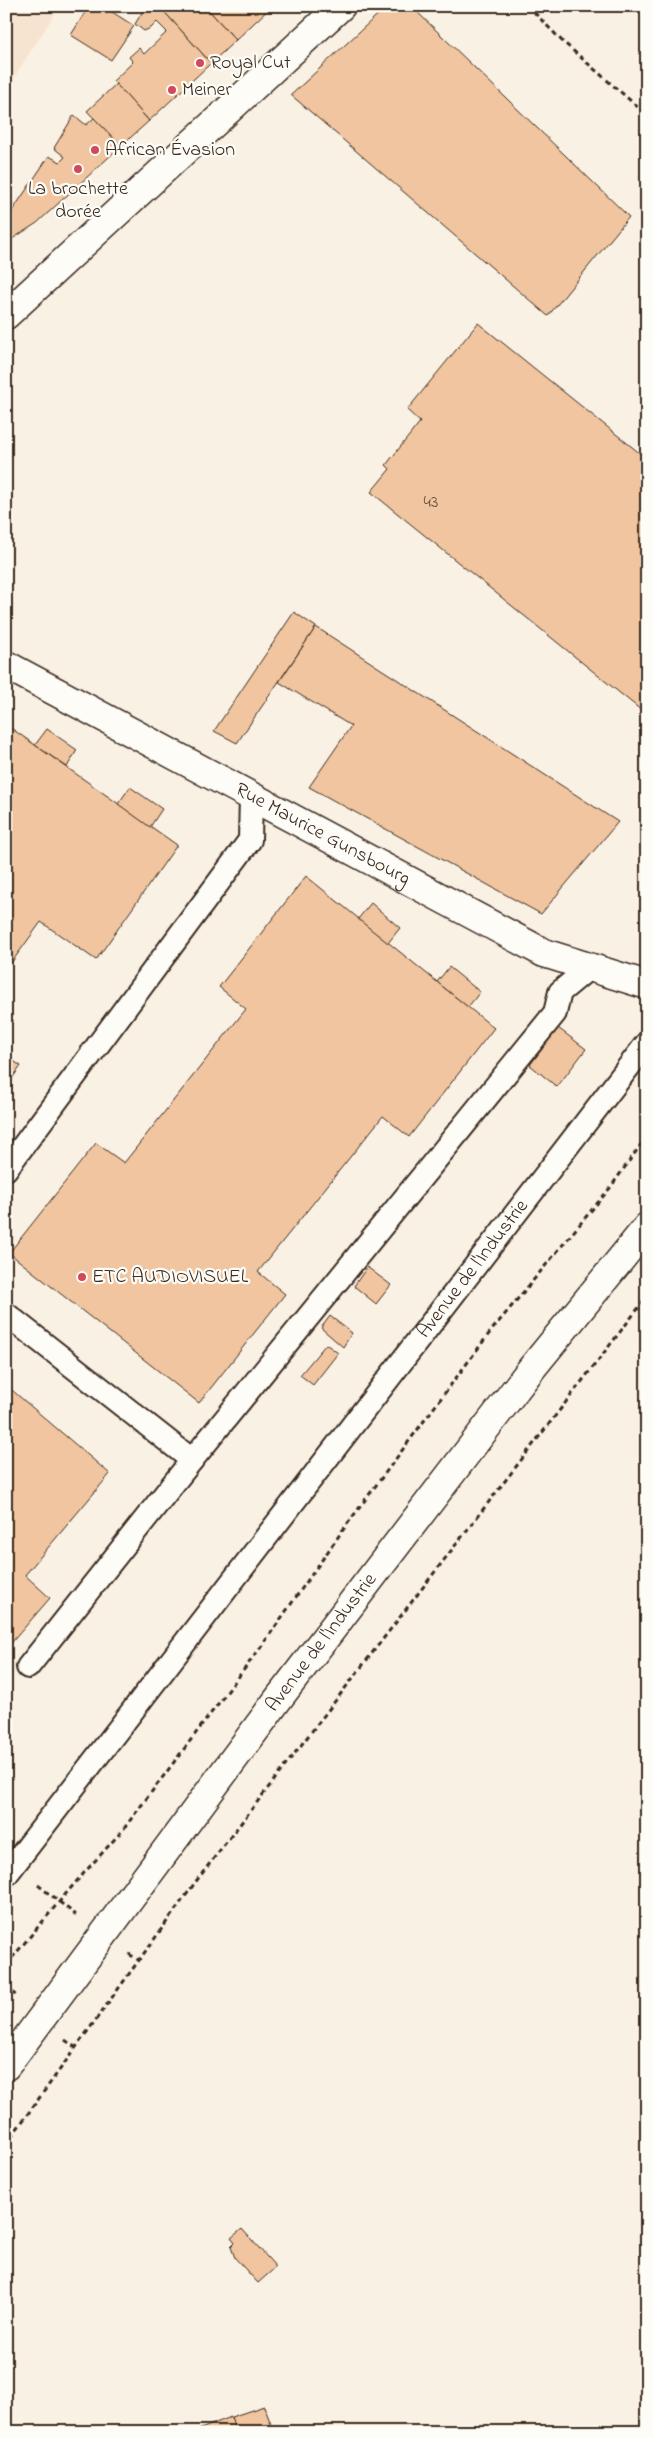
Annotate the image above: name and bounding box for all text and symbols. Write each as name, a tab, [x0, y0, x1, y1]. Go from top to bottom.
place label: Royal Cut	[210, 49, 291, 78]
marker: Royal Cut	[194, 57, 206, 69]
place label: Meiner	[182, 76, 233, 105]
marker: Meiner	[166, 84, 178, 96]
place label: African Évasion	[105, 136, 235, 165]
marker: African Évasion	[89, 144, 101, 156]
marker: La brochette dorée	[72, 163, 84, 175]
place label: La brochette dorée	[28, 175, 128, 227]
house number: 43	[424, 490, 438, 516]
street label: Rue Maurice Gunsbourg	[230, 776, 415, 894]
street label: Avenue de l'Industrie	[410, 1193, 536, 1345]
place label: ETC AUDIOVISUEL	[92, 1263, 249, 1292]
marker: ETC AUDIOVISUEL	[76, 1271, 88, 1283]
street label: Avenue de l'Industrie	[259, 1567, 384, 1718]

